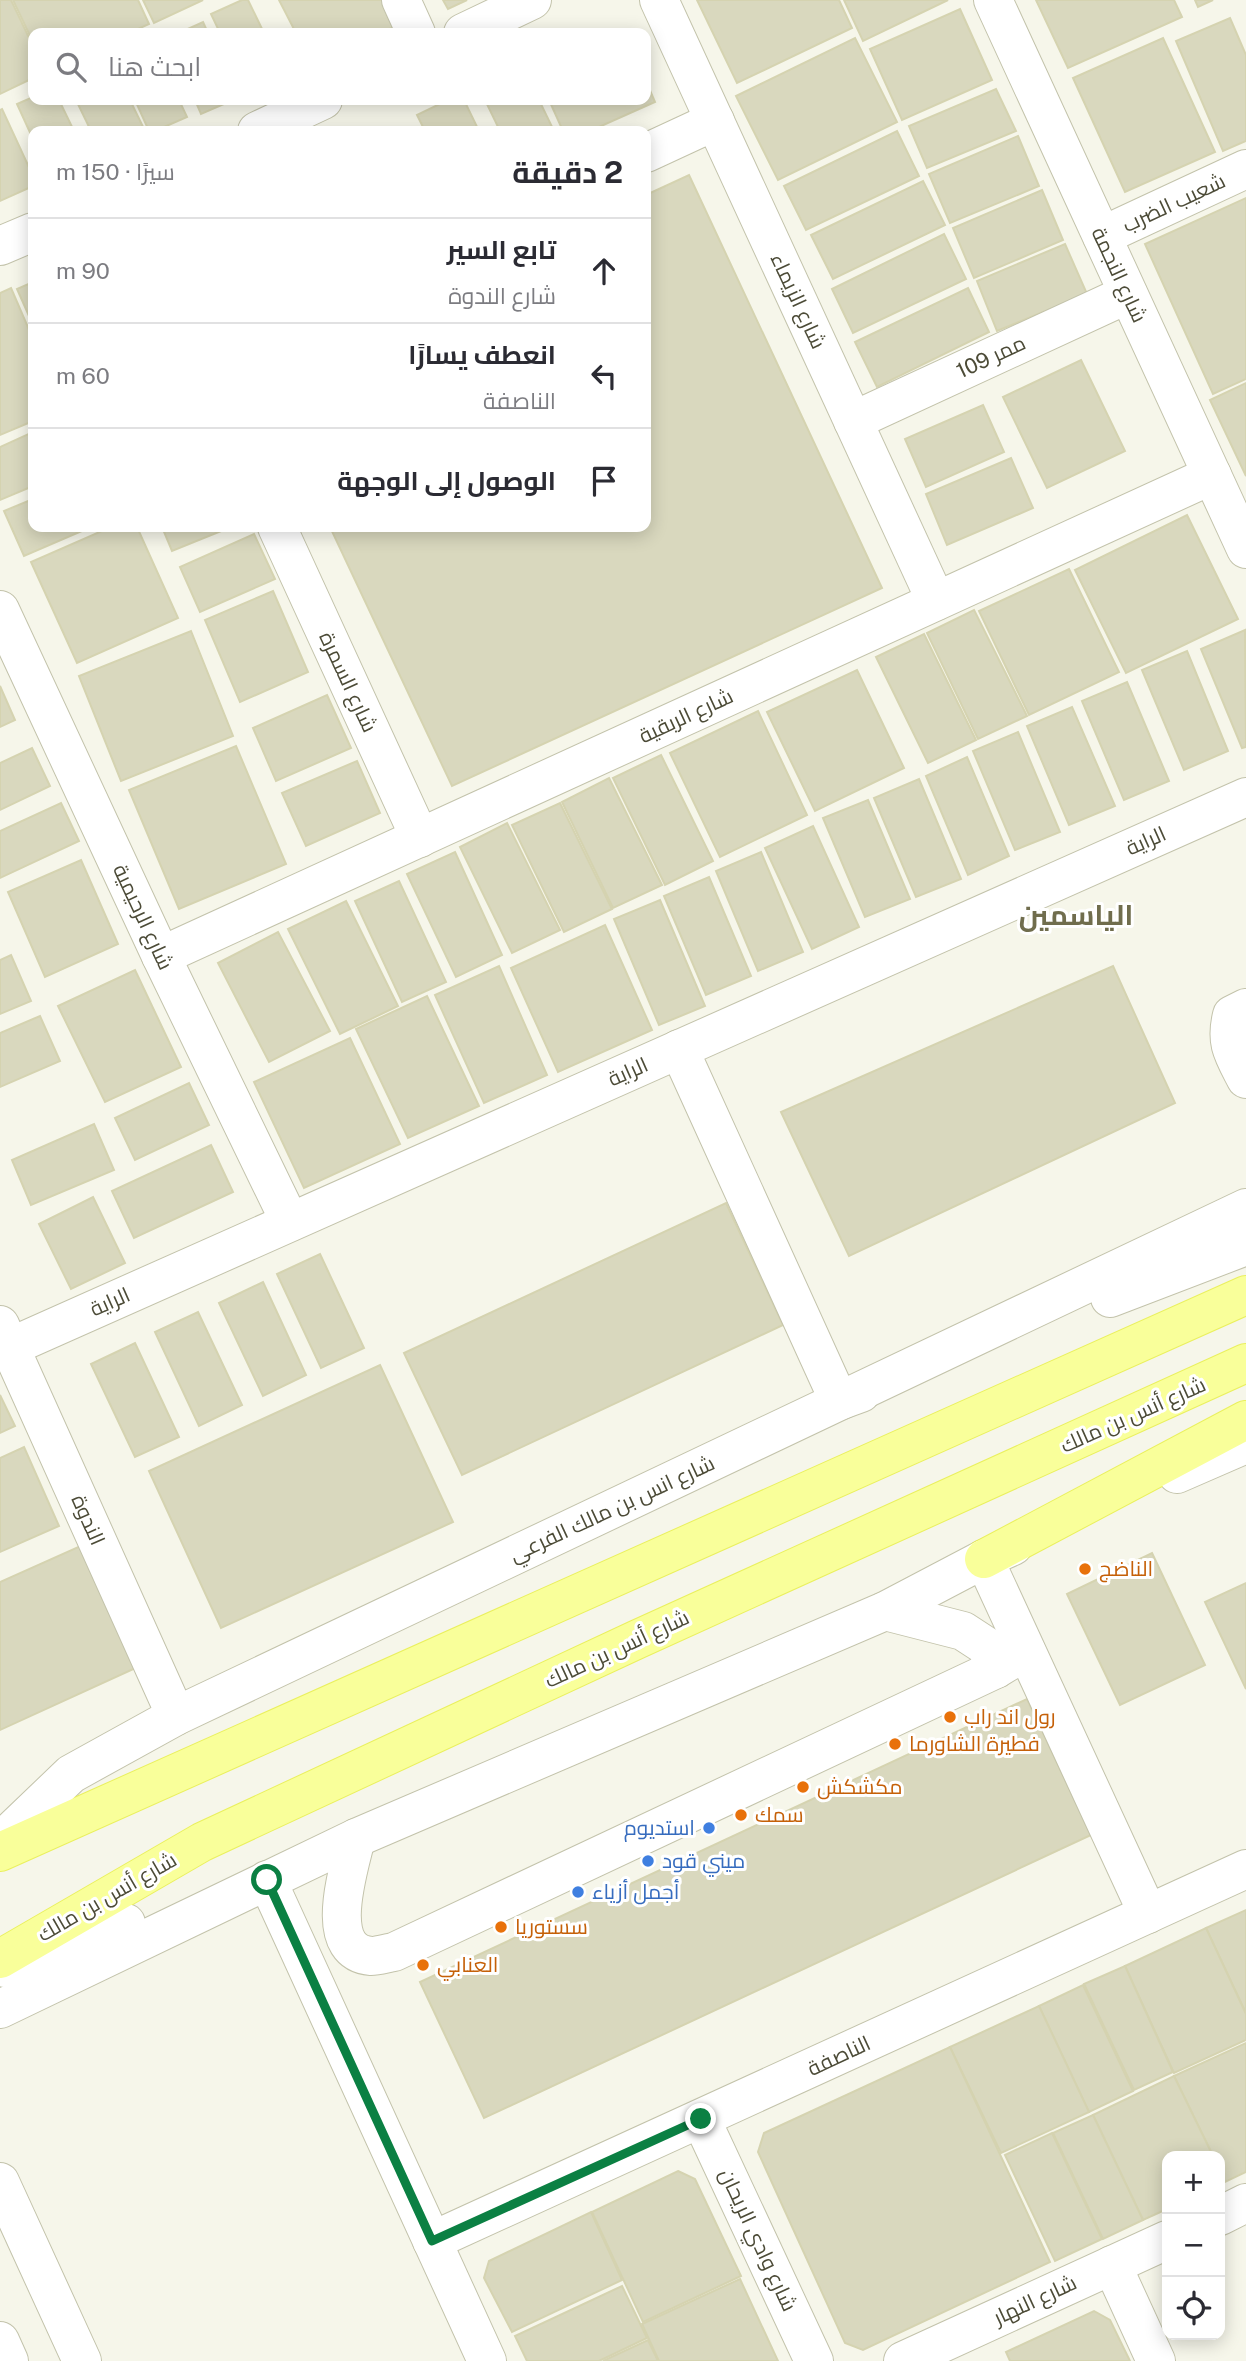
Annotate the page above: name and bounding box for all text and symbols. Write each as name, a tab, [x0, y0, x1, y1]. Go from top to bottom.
search box	[28, 28, 651, 105]
icon: search	[52, 48, 90, 86]
text: ابحث هنا	[108, 51, 201, 82]
text: 2 دقيقة	[512, 154, 623, 190]
text: سيرًا · 150 m	[56, 158, 175, 185]
street label: شعيب الضرب	[1118, 168, 1229, 237]
street label: شارع النجمة	[1085, 223, 1152, 327]
text: تابع السير	[447, 234, 556, 265]
street label: شارع الزيماء	[764, 249, 831, 353]
icon: ahead	[585, 252, 623, 290]
text: 90 m	[56, 257, 110, 284]
text: شارع الندوة	[448, 282, 556, 309]
street label: ممر 109	[952, 330, 1029, 383]
text: انعطف يسارًا	[408, 339, 556, 370]
icon: left	[585, 357, 623, 395]
text: 60 m	[56, 362, 110, 389]
text: الناصفة	[483, 387, 556, 414]
icon: arrive	[585, 462, 623, 500]
text: الوصول إلى الوجهة	[337, 465, 556, 496]
street label: شارع السمرة	[312, 628, 383, 737]
street label: شارع الربقية	[635, 683, 738, 750]
street label: الراية	[1122, 821, 1170, 860]
street label: شارع الرحيمية	[106, 860, 179, 974]
district label: الياسمين	[1019, 898, 1133, 932]
street label: الراية	[604, 1052, 652, 1091]
street label: الراية	[86, 1282, 134, 1321]
street label: شارع أنس بن مالك	[1056, 1371, 1210, 1460]
street label: شارع انس بن مالك الفرعي	[505, 1450, 720, 1571]
street label: الندوة	[66, 1491, 111, 1549]
place label: الناضج	[1099, 1556, 1153, 1583]
marker: الناضج	[1077, 1561, 1093, 1577]
street label: شارع أنس بن مالك	[541, 1604, 694, 1695]
place label: رول اند راب	[964, 1704, 1055, 1730]
marker: رول اند راب	[942, 1709, 958, 1725]
place label: فطيرة الشاورما	[909, 1731, 1040, 1756]
marker: فطيرة الشاورما	[887, 1736, 903, 1752]
place label: مكشكش	[817, 1774, 902, 1800]
marker: مكشكش	[795, 1779, 811, 1795]
place label: سمك	[755, 1802, 804, 1827]
marker: سمك	[733, 1807, 749, 1823]
place label: استديوم	[624, 1815, 695, 1842]
marker: استديوم	[701, 1820, 717, 1836]
street label: شارع أنس بن مالك	[33, 1847, 182, 1948]
place label: ميني قود	[662, 1848, 745, 1877]
marker: ميني قود	[640, 1853, 656, 1869]
route start	[251, 1864, 282, 1895]
place label: أجمل أزياء	[592, 1879, 679, 1905]
marker: أجمل أزياء	[570, 1884, 586, 1900]
place label: سستوريا	[515, 1914, 588, 1939]
marker: سستوريا	[493, 1919, 509, 1935]
place label: العنابي	[437, 1952, 498, 1981]
marker: العنابي	[415, 1957, 431, 1973]
street label: الناصفة	[803, 2030, 874, 2081]
route end	[685, 2103, 716, 2134]
map controls	[1162, 2151, 1225, 2340]
button: +	[1162, 2151, 1225, 2214]
street label: شارع وادي الريحان	[711, 2164, 802, 2317]
button: −	[1162, 2214, 1225, 2277]
street label: شارع النهار	[988, 2269, 1081, 2332]
button: locate	[1162, 2277, 1225, 2340]

